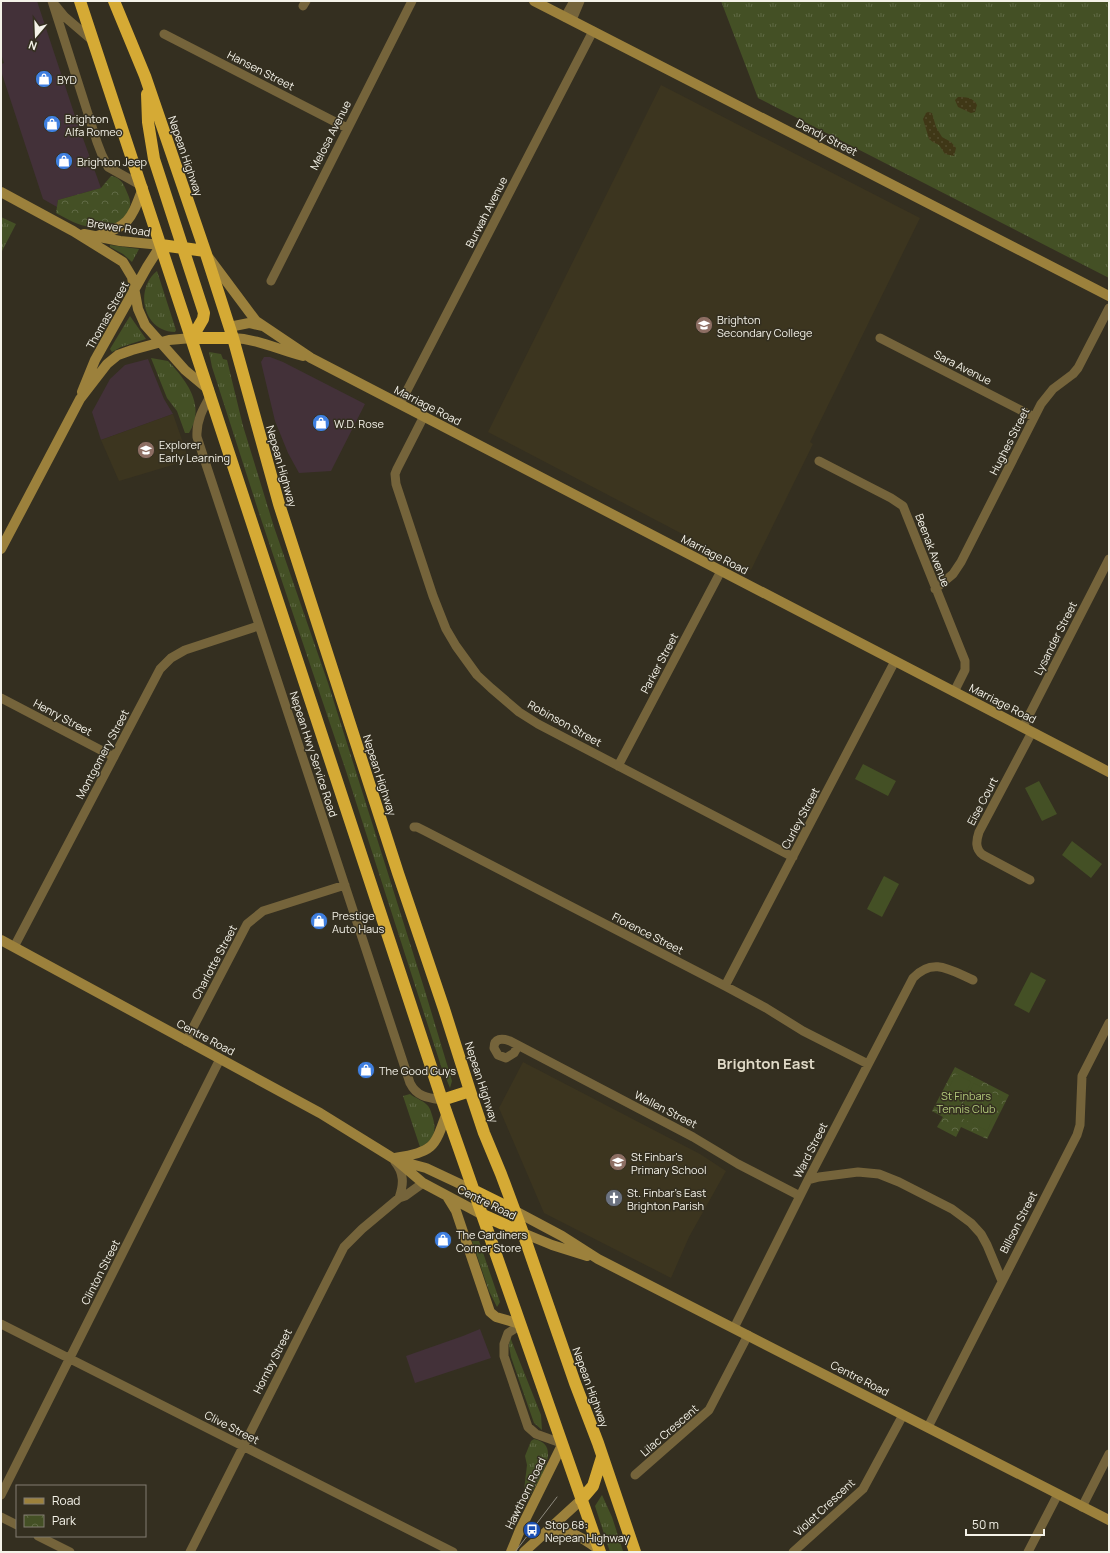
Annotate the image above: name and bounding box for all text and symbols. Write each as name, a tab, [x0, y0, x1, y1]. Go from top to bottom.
north arrow	[16, 16, 56, 56]
text: N	[26, 38, 39, 54]
street label: Hansen Street	[225, 47, 297, 93]
shop icon: BYD	[34, 69, 54, 89]
place label: BYD	[57, 72, 77, 87]
street label: Melosa Avenue	[306, 97, 354, 172]
place label: Brighton Alfa Romeo	[65, 111, 123, 139]
shop icon: Brighton Alfa Romeo	[42, 114, 62, 134]
street label: Nepean Highway	[165, 114, 207, 198]
street label: Dendy Street	[794, 115, 860, 159]
shop icon: Brighton Jeep	[54, 151, 74, 171]
place label: Brighton Jeep	[77, 154, 148, 169]
street label: Burwah Avenue	[462, 173, 511, 250]
street label: Brewer Road	[86, 215, 152, 239]
street label: Thomas Street	[82, 278, 132, 352]
place label: Brighton Secondary College	[717, 312, 813, 340]
school or university icon: Brighton Secondary College	[694, 315, 714, 335]
street label: Sara Avenue	[932, 346, 995, 388]
street label: Marriage Road	[392, 382, 464, 428]
street label: Hughes Street	[986, 405, 1032, 477]
shop icon: W.D. Rose	[311, 413, 331, 433]
place label: W.D. Rose	[334, 416, 384, 431]
street label: Nepean Highway	[263, 423, 301, 509]
place label: Explorer Early Learning	[159, 437, 230, 465]
school or university icon: Explorer Early Learning	[136, 440, 156, 460]
street label: Beenak Avenue	[912, 511, 954, 589]
street label: Marriage Road	[679, 531, 751, 577]
street label: Lysander Street	[1030, 599, 1080, 677]
street label: Parker Street	[637, 630, 681, 696]
street label: Marriage Road	[967, 680, 1039, 726]
street label: Nepean Hwy Service Road	[287, 689, 341, 819]
street label: Henry Street	[31, 695, 95, 739]
street label: Robinson Street	[525, 696, 605, 750]
street label: Montgomery Street	[72, 706, 132, 802]
street label: Nepean Highway	[360, 733, 400, 818]
street label: Eise Court	[963, 774, 1001, 828]
street label: Curley Street	[778, 785, 822, 851]
place label: Prestige Auto Haus	[332, 908, 385, 936]
street label: Florence Street	[610, 909, 686, 957]
shop icon: Prestige Auto Haus	[309, 911, 329, 931]
street label: Charlotte Street	[188, 922, 240, 1002]
street label: Centre Road	[174, 1015, 238, 1059]
street label: Nepean Highway	[462, 1040, 502, 1125]
district label: Brighton East	[717, 1053, 815, 1074]
shop icon: The Good Guys	[356, 1060, 376, 1080]
place label: The Good Guys	[379, 1063, 456, 1078]
street label: Wallen Street	[632, 1087, 700, 1131]
park label: St Finbars Tennis Club	[936, 1088, 996, 1116]
street label: Ward Street	[790, 1120, 830, 1180]
place label: St Finbar's Primary School	[631, 1149, 707, 1177]
school or university icon: St Finbar's Primary School	[608, 1152, 628, 1172]
street label: Centre Road	[455, 1181, 519, 1223]
place label: St. Finbar's East Brighton Parish	[627, 1185, 707, 1213]
church icon: St. Finbar's East Brighton Parish	[604, 1188, 624, 1208]
street label: Billson Street	[996, 1188, 1040, 1256]
place label: The Gardiners Corner Store	[456, 1227, 527, 1255]
shop icon: The Gardiners Corner Store	[433, 1230, 453, 1250]
street label: Clinton Street	[77, 1237, 123, 1307]
street label: Hornby Street	[249, 1326, 295, 1396]
street label: Nepean Highway	[570, 1345, 613, 1429]
street label: Centre Road	[828, 1357, 892, 1399]
street label: Lilac Crescent	[637, 1401, 701, 1459]
street label: Clive Street	[202, 1407, 262, 1447]
street label: Hawthorn Road	[501, 1455, 549, 1531]
street label: Violet Crescent	[790, 1475, 858, 1539]
legend	[16, 1485, 146, 1537]
text: Road	[52, 1492, 80, 1509]
scale bar	[966, 1511, 1044, 1537]
text: Park	[52, 1512, 77, 1529]
text: 50 m	[972, 1516, 999, 1533]
place label: Stop 68: Nepean Highway	[545, 1517, 630, 1545]
bus stop icon: Stop 68: Nepean Highway	[522, 1520, 542, 1540]

